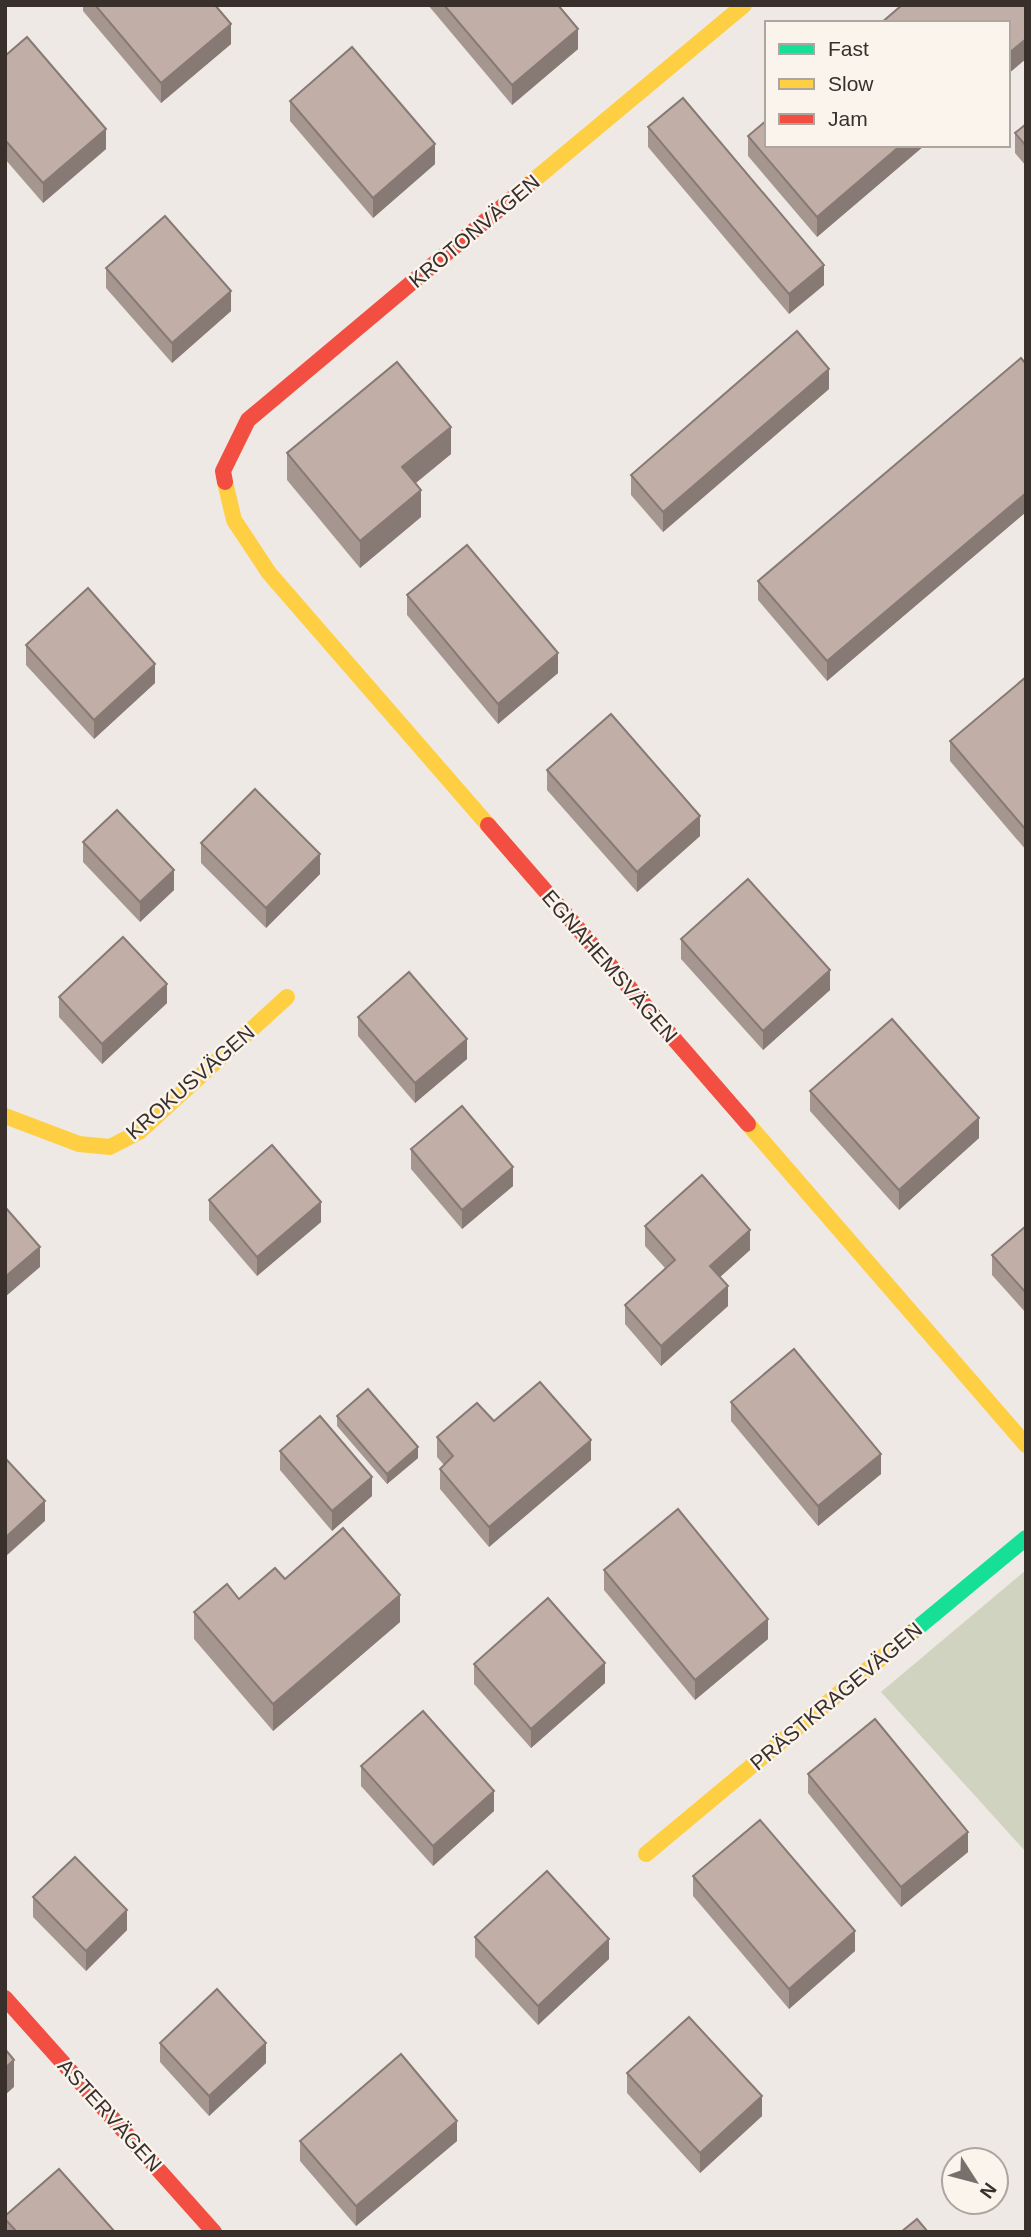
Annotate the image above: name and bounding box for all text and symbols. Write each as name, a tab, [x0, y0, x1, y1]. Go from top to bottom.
legend	[765, 21, 1010, 147]
text: Fast	[828, 37, 869, 60]
text: Slow	[828, 72, 874, 95]
text: Jam	[828, 107, 868, 130]
street label: KROTONVÄGEN	[404, 170, 544, 292]
street label: EGNAHEMSVÄGEN	[538, 885, 682, 1047]
street label: KROKUSVÄGEN	[121, 1020, 259, 1144]
street label: PRÄSTKRAGEVÄGEN	[745, 1617, 927, 1775]
street label: ASTERVÄGEN	[54, 2054, 166, 2176]
north arrow	[940, 2146, 1010, 2216]
text: N	[976, 2179, 1001, 2202]

